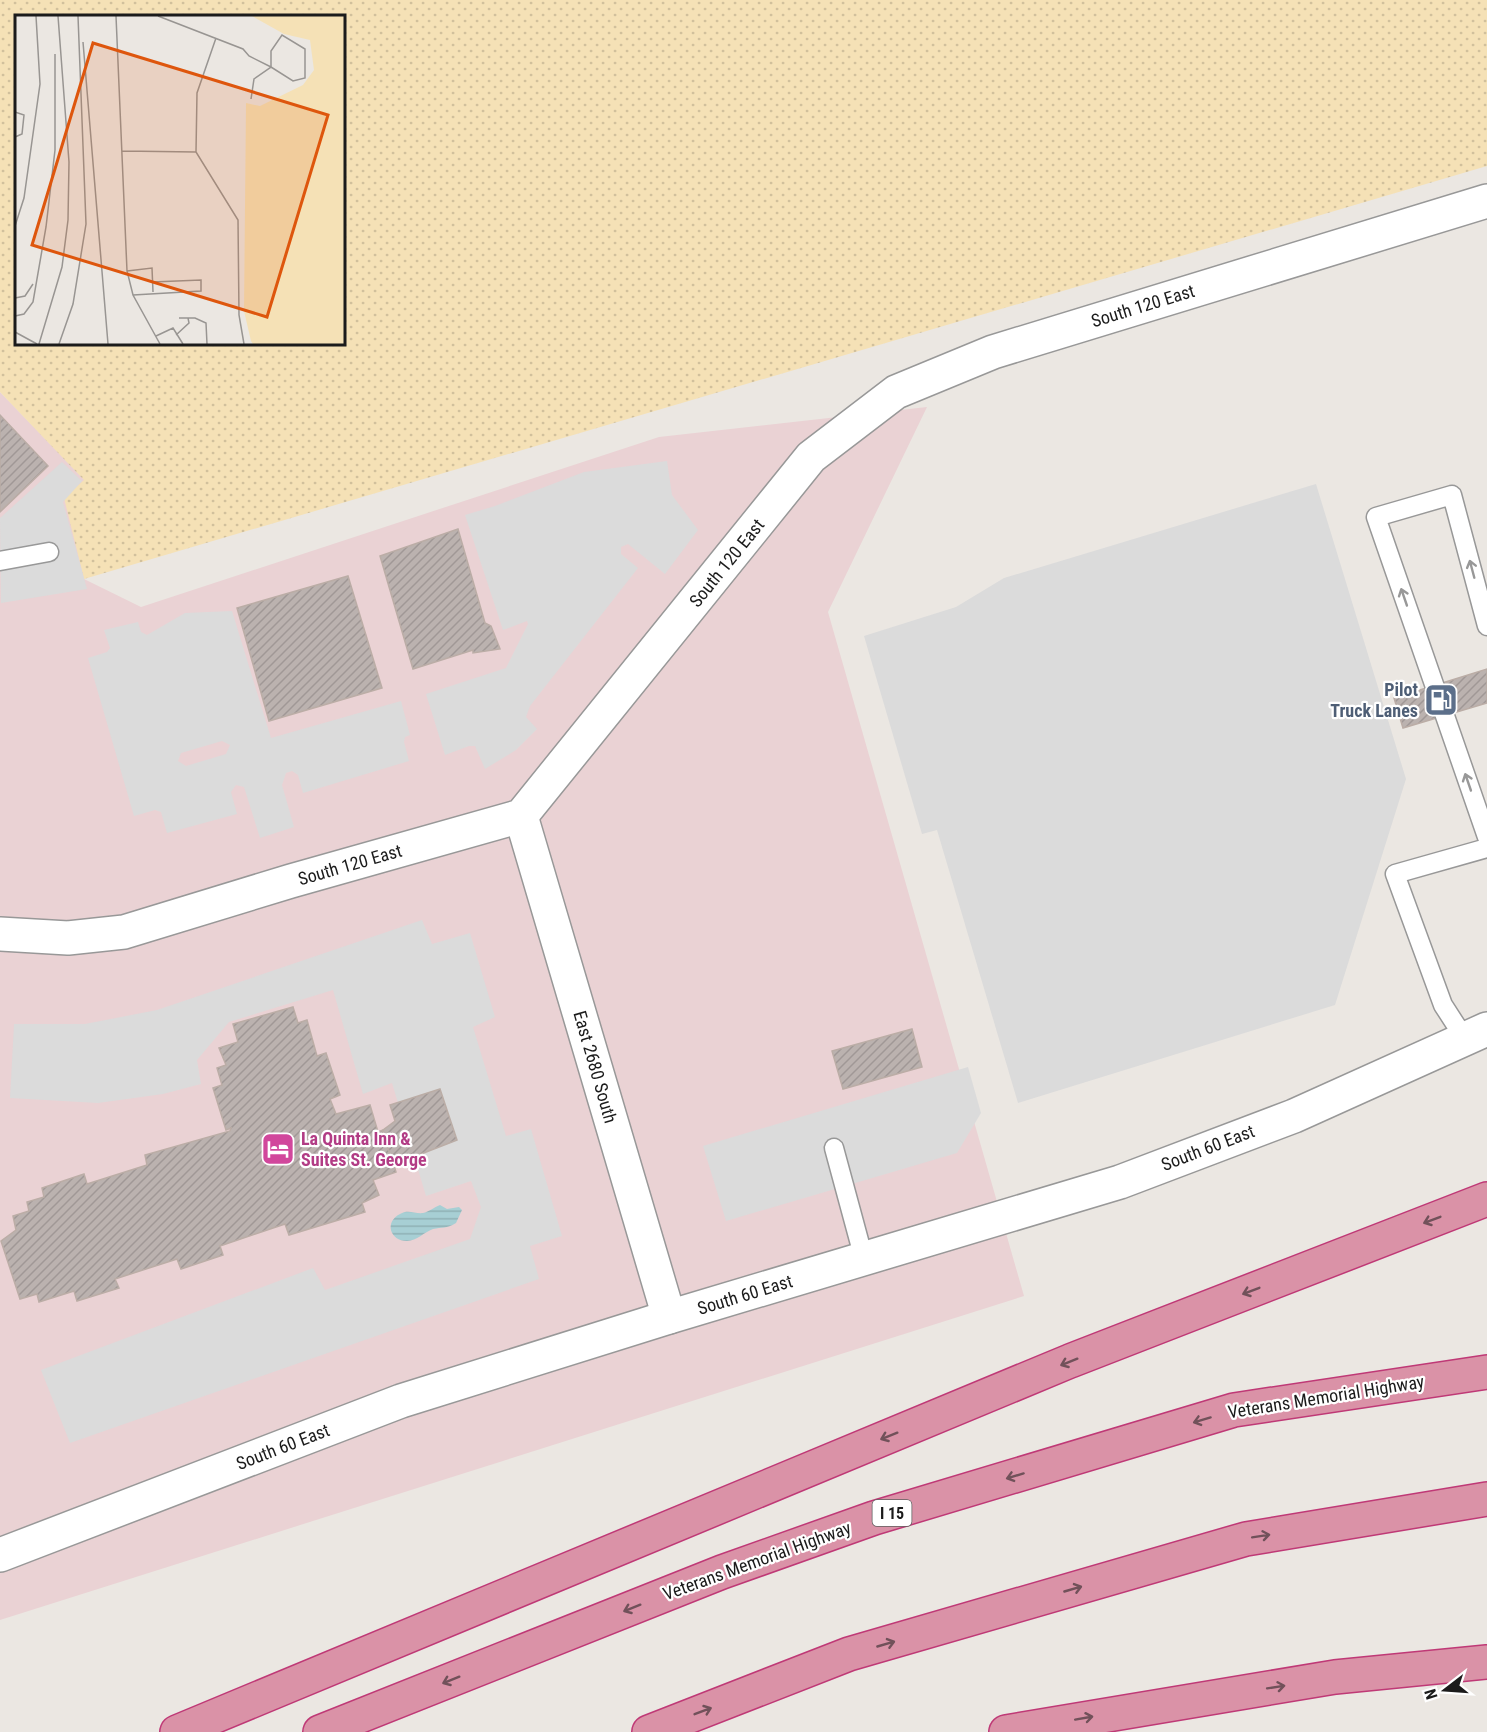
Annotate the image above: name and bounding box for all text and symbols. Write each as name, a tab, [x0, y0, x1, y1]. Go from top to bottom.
inset map	[15, 15, 345, 345]
street label: South 120 East	[1089, 280, 1197, 331]
street label: South 120 East	[685, 514, 768, 611]
one-way arrow	[1466, 560, 1478, 579]
one-way arrow	[1398, 589, 1409, 607]
place label: Pilot Truck Lanes	[1330, 679, 1418, 721]
fuel station icon: Pilot Truck Lanes	[1423, 682, 1459, 718]
one-way arrow	[1461, 773, 1472, 792]
street label: South 120 East	[295, 840, 404, 889]
street label: East 2680 South	[569, 1008, 622, 1126]
street label: South 60 East	[1158, 1120, 1257, 1175]
place label: La Quinta Inn & Suites St. George	[301, 1128, 427, 1170]
hotel icon: La Quinta Inn & Suites St. George	[260, 1131, 296, 1167]
one-way arrow	[1424, 1216, 1442, 1227]
street label: South 60 East	[695, 1270, 795, 1319]
one-way arrow	[1242, 1286, 1260, 1297]
one-way arrow	[1060, 1357, 1079, 1368]
street label: Veterans Memorial Highway	[1226, 1371, 1426, 1422]
one-way arrow	[1193, 1415, 1212, 1426]
street label: South 60 East	[233, 1419, 332, 1474]
one-way arrow	[880, 1431, 898, 1442]
one-way arrow	[1006, 1471, 1025, 1482]
road number: I 15	[872, 1500, 912, 1526]
street label: Veterans Memorial Highway	[660, 1517, 854, 1604]
one-way arrow	[1251, 1531, 1270, 1542]
one-way arrow	[1064, 1583, 1083, 1594]
one-way arrow	[624, 1603, 642, 1614]
one-way arrow	[876, 1638, 895, 1649]
north arrow	[1415, 1660, 1475, 1720]
one-way arrow	[442, 1675, 461, 1686]
one-way arrow	[1266, 1681, 1286, 1692]
text: N	[1421, 1687, 1442, 1702]
one-way arrow	[694, 1705, 712, 1716]
one-way arrow	[1074, 1712, 1093, 1723]

